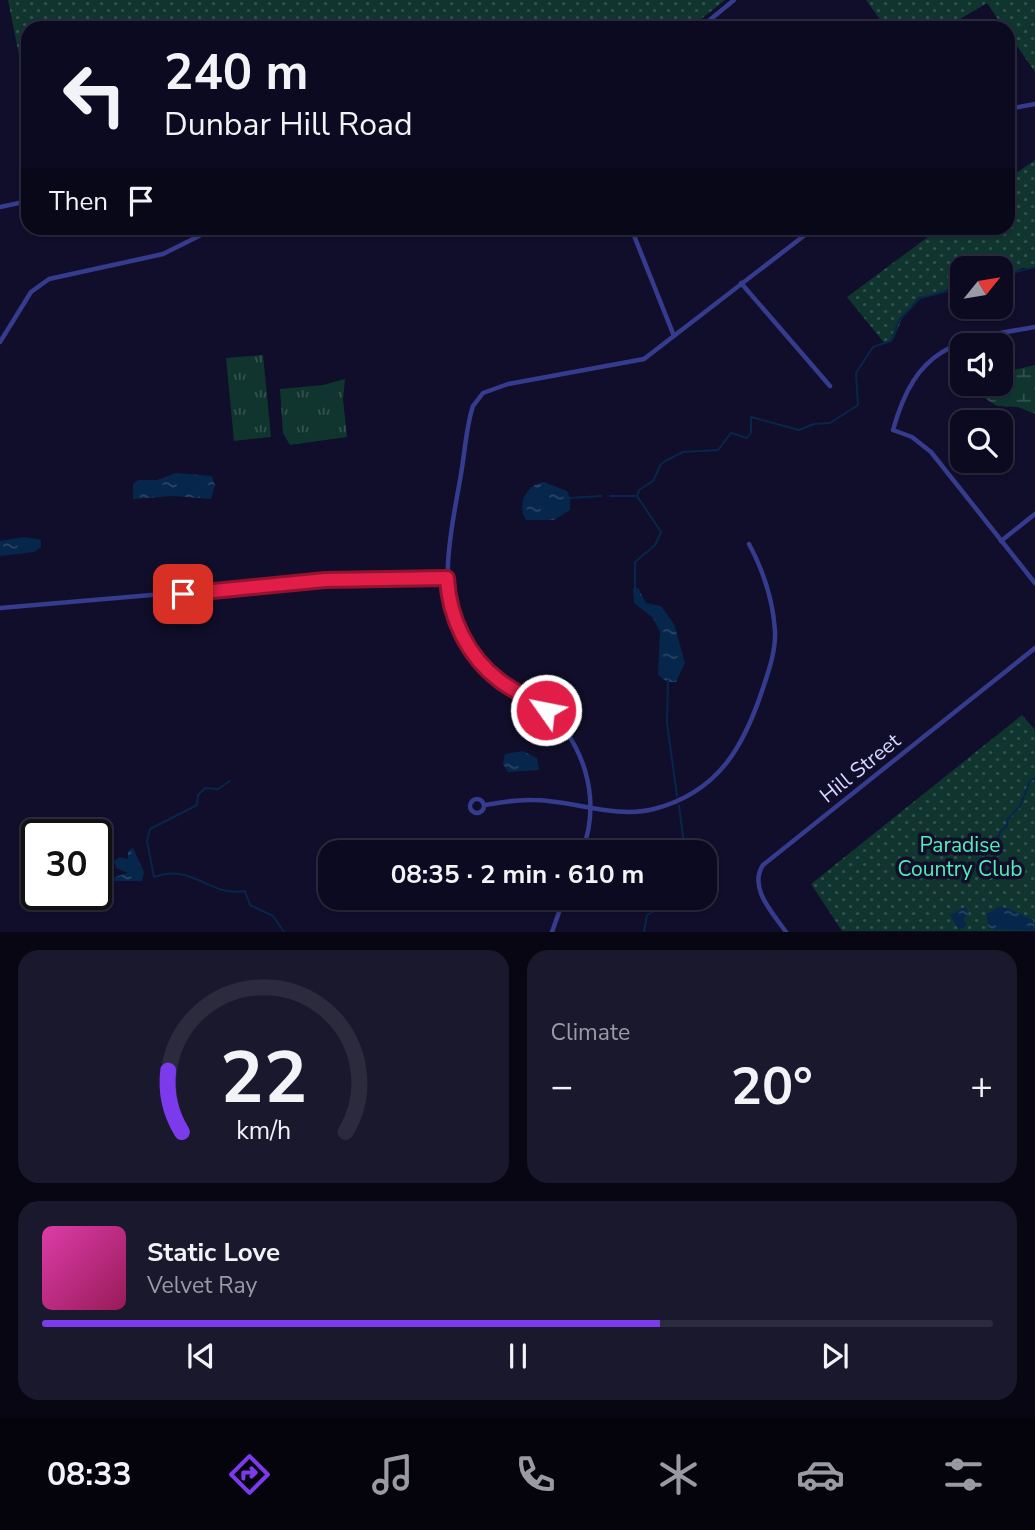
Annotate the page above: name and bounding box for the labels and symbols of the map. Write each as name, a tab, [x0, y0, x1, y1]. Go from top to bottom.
north arrow	[950, 256, 1013, 318]
pin	[153, 564, 213, 624]
position arrow	[509, 673, 583, 747]
street label: Hill Street	[814, 727, 907, 809]
speed limit sign: 30	[21, 819, 112, 910]
park label: Paradise Country Club	[898, 831, 1022, 883]

